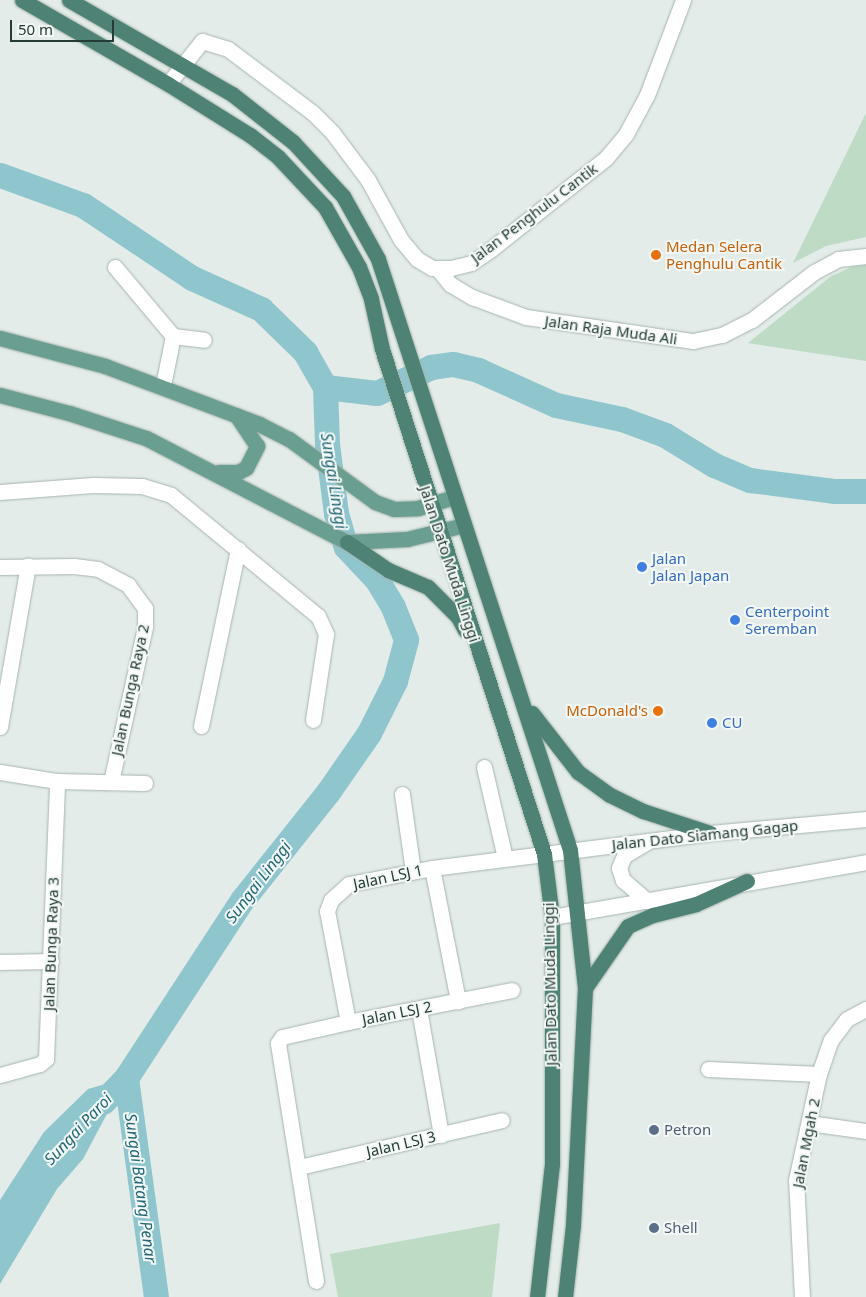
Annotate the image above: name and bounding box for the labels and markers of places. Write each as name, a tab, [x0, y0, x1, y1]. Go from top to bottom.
place label: Medan Selera Penghulu Cantik	[666, 237, 782, 272]
marker: Medan Selera Penghulu Cantik	[650, 249, 662, 261]
place label: Jalan Jalan Japan	[652, 549, 729, 584]
marker: Jalan Jalan Japan	[636, 561, 648, 573]
place label: Centerpoint Seremban	[745, 602, 829, 637]
marker: Centerpoint Seremban	[729, 614, 741, 626]
place label: McDonald's	[566, 702, 648, 720]
marker: McDonald's	[652, 705, 664, 717]
place label: CU	[722, 714, 742, 732]
marker: CU	[706, 717, 718, 729]
place label: Petron	[664, 1121, 711, 1139]
marker: Petron	[648, 1124, 660, 1136]
place label: Shell	[664, 1219, 698, 1237]
marker: Shell	[648, 1222, 660, 1234]

